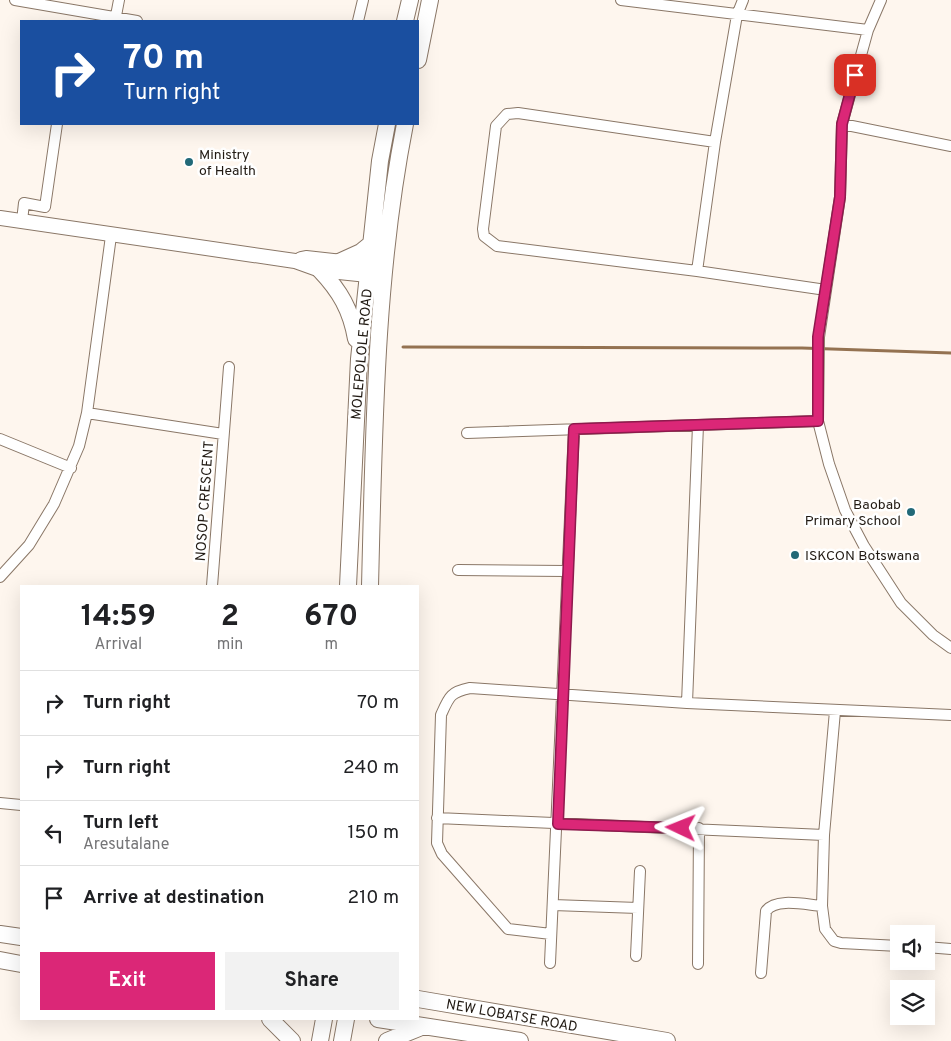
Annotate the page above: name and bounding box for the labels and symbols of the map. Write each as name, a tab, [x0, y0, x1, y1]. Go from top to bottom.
pin	[834, 54, 876, 96]
place label: Ministry of Health	[199, 147, 256, 180]
marker: Ministry of Health	[183, 156, 195, 168]
street label: MOLEPOLOLE ROAD	[348, 288, 377, 420]
street label: NOSOP CRESCENT	[193, 440, 218, 562]
place label: Baobab Primary School	[805, 497, 901, 530]
marker: Baobab Primary School	[905, 506, 917, 518]
place label: ISKCON Botswana	[805, 548, 920, 565]
marker: ISKCON Botswana	[789, 549, 801, 561]
position arrow	[654, 801, 706, 853]
street label: NEW LOBATSE ROAD	[445, 997, 579, 1036]

